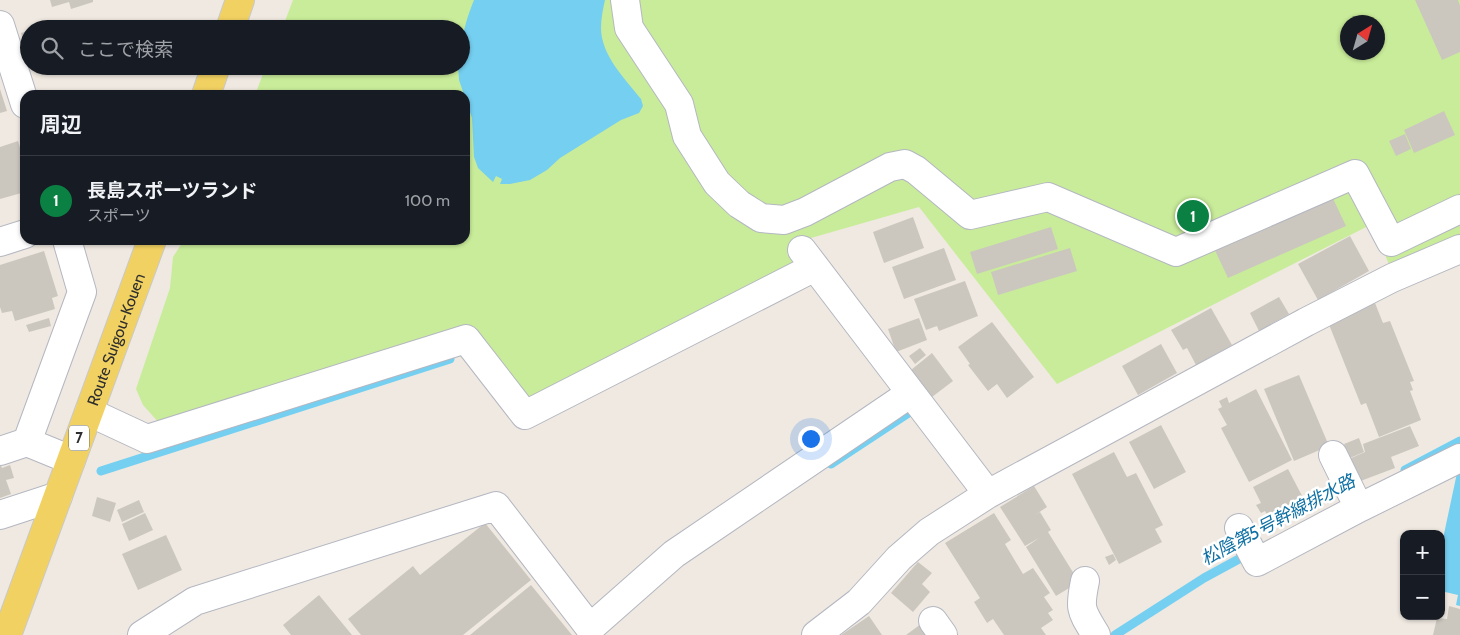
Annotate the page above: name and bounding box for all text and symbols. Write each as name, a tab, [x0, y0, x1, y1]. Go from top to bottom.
north arrow	[1340, 15, 1385, 60]
search box	[20, 20, 470, 75]
icon: search	[38, 34, 66, 62]
text: ここで検索	[78, 38, 173, 61]
text: 周辺	[40, 112, 82, 137]
text: 長島スポーツランド	[87, 179, 258, 202]
text: 1	[53, 191, 59, 210]
text: 100 m	[405, 191, 450, 210]
pin: 1	[1177, 197, 1209, 235]
text: スポーツ	[87, 206, 151, 225]
street label: Route Suigou-Kouen	[83, 271, 149, 408]
road number: 7	[69, 426, 89, 450]
your location	[798, 426, 824, 452]
water label: 松陰第5号幹線排水路	[1197, 469, 1361, 570]
map controls	[1400, 530, 1445, 620]
button: +	[1400, 530, 1445, 575]
button: −	[1400, 575, 1445, 620]

